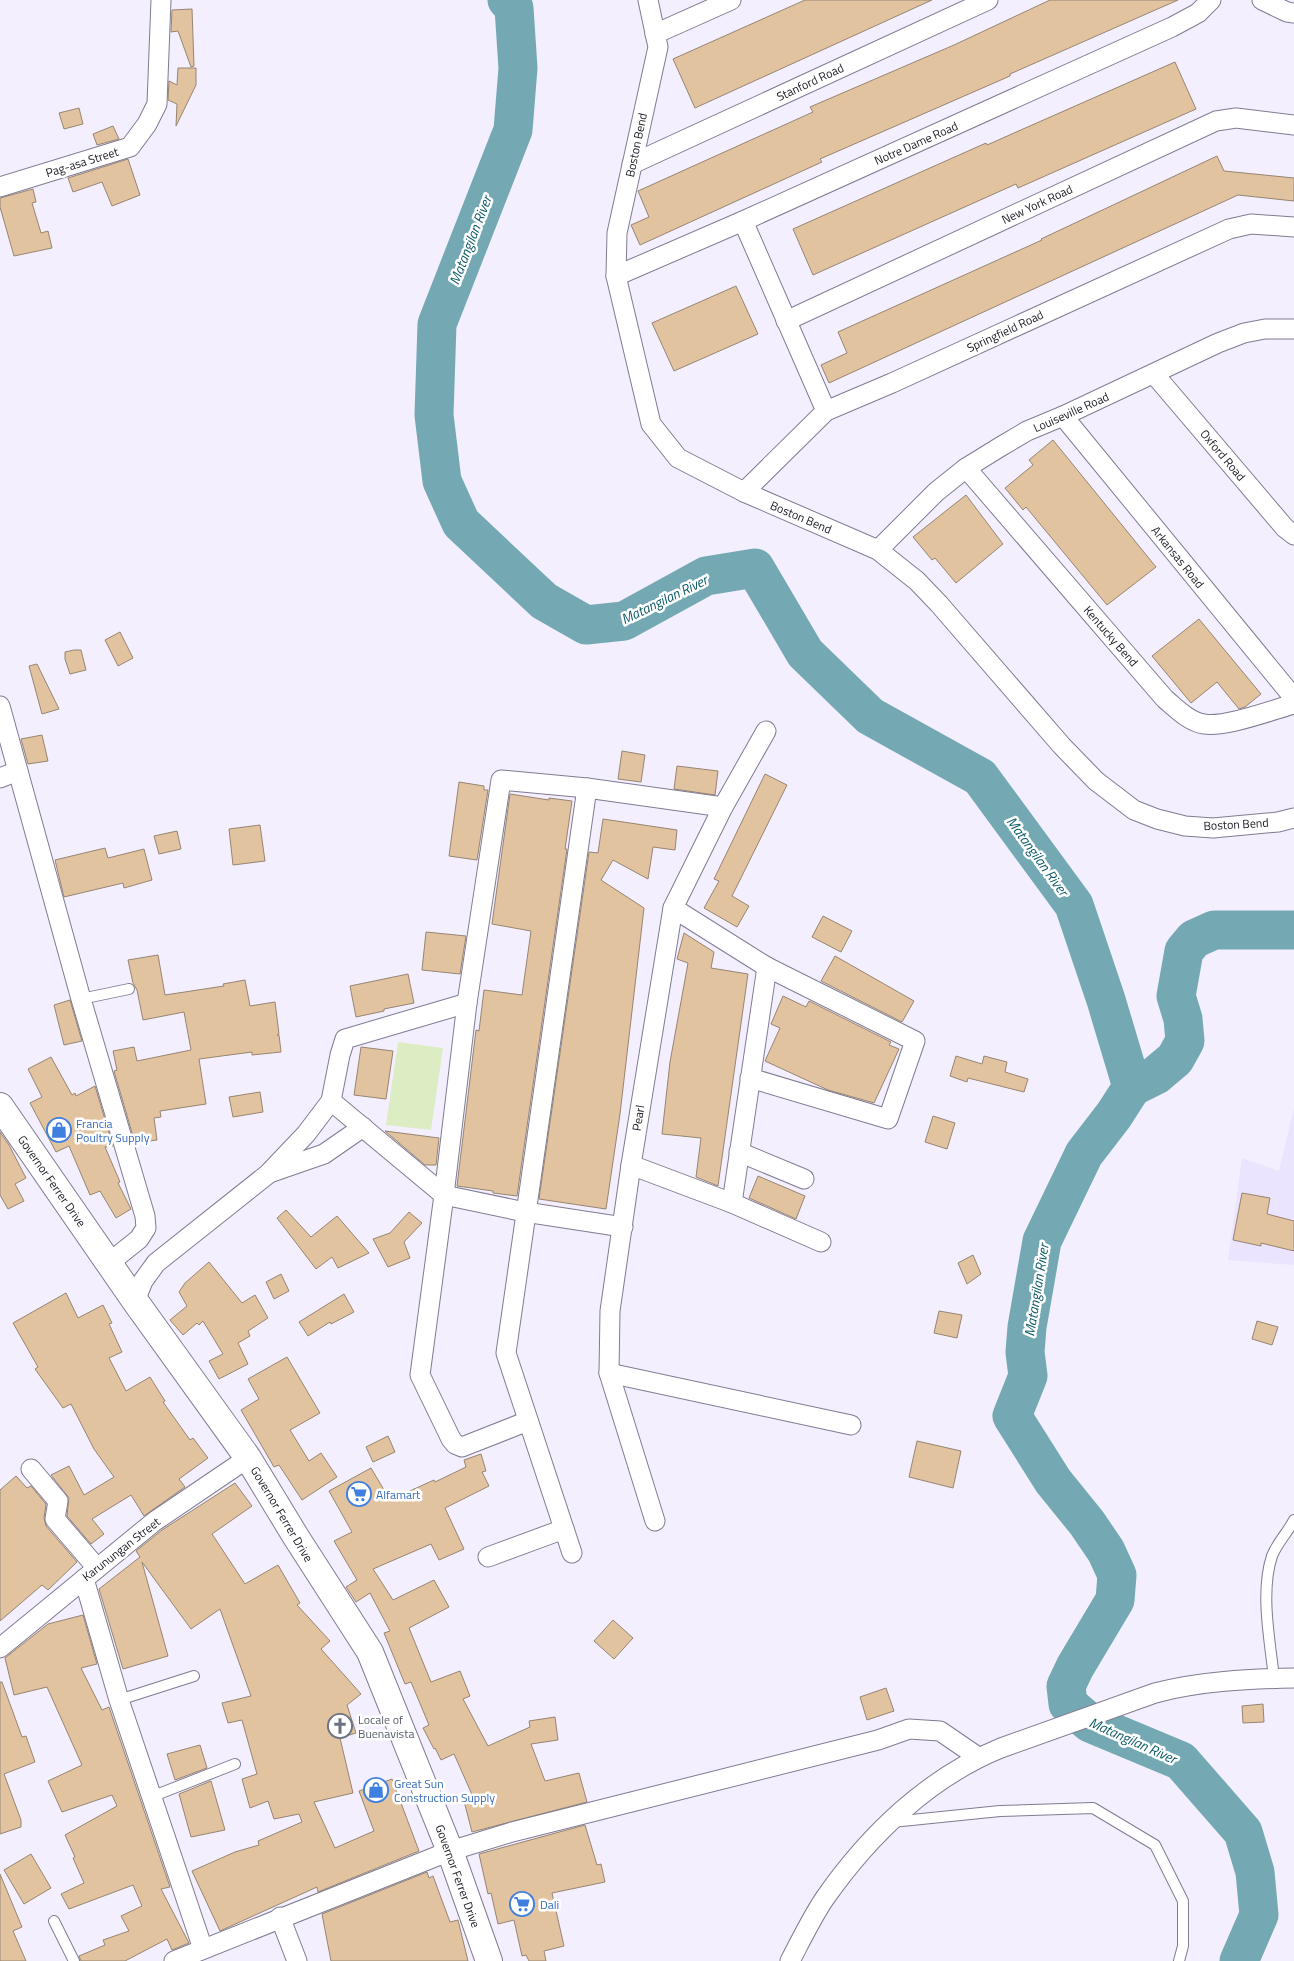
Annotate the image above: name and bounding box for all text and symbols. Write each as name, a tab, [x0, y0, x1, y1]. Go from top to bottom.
street label: Stanford Road	[773, 58, 847, 106]
street label: Boston Bend	[620, 111, 652, 179]
street label: Notre Dame Road	[871, 116, 961, 170]
street label: Pag-asa Street	[43, 142, 122, 182]
street label: New York Road	[998, 179, 1076, 229]
water label: Matangilan River	[443, 191, 497, 287]
street label: Springfield Road	[964, 305, 1046, 357]
street label: Louiseville Road	[1030, 387, 1112, 437]
street label: Oxford Road	[1196, 425, 1250, 485]
street label: Boston Bend	[767, 496, 835, 538]
street label: Arkansas Road	[1147, 522, 1209, 592]
water label: Matangilan River	[617, 568, 712, 629]
street label: Kentucky Bend	[1079, 601, 1143, 671]
water label: Matangilan River	[1002, 812, 1075, 901]
street label: Boston Bend	[1203, 813, 1269, 835]
street label: Pearl	[627, 1104, 649, 1132]
place label: Francia Poultry Supply	[76, 1114, 150, 1147]
shop icon: Francia Poultry Supply	[46, 1117, 72, 1143]
street label: Governor Ferrer Drive	[13, 1131, 91, 1231]
water label: Matangilan River	[1018, 1241, 1054, 1338]
street label: Governor Ferrer Drive	[246, 1463, 318, 1565]
supermarket icon: Alfamart	[346, 1481, 372, 1507]
place label: Alfamart	[376, 1485, 421, 1504]
street label: Karunungan Street	[78, 1512, 165, 1586]
place label: Locale of Buenavista	[358, 1710, 414, 1743]
water label: Matangilan River	[1086, 1711, 1181, 1769]
church icon: Locale of Buenavista	[327, 1713, 353, 1739]
place label: Great Sun Construction Supply	[394, 1774, 495, 1807]
shop icon: Great Sun Construction Supply	[363, 1777, 389, 1803]
street label: Governor Ferrer Drive	[431, 1822, 485, 1930]
supermarket icon: Dali	[509, 1891, 535, 1917]
place label: Dali	[540, 1895, 559, 1914]

